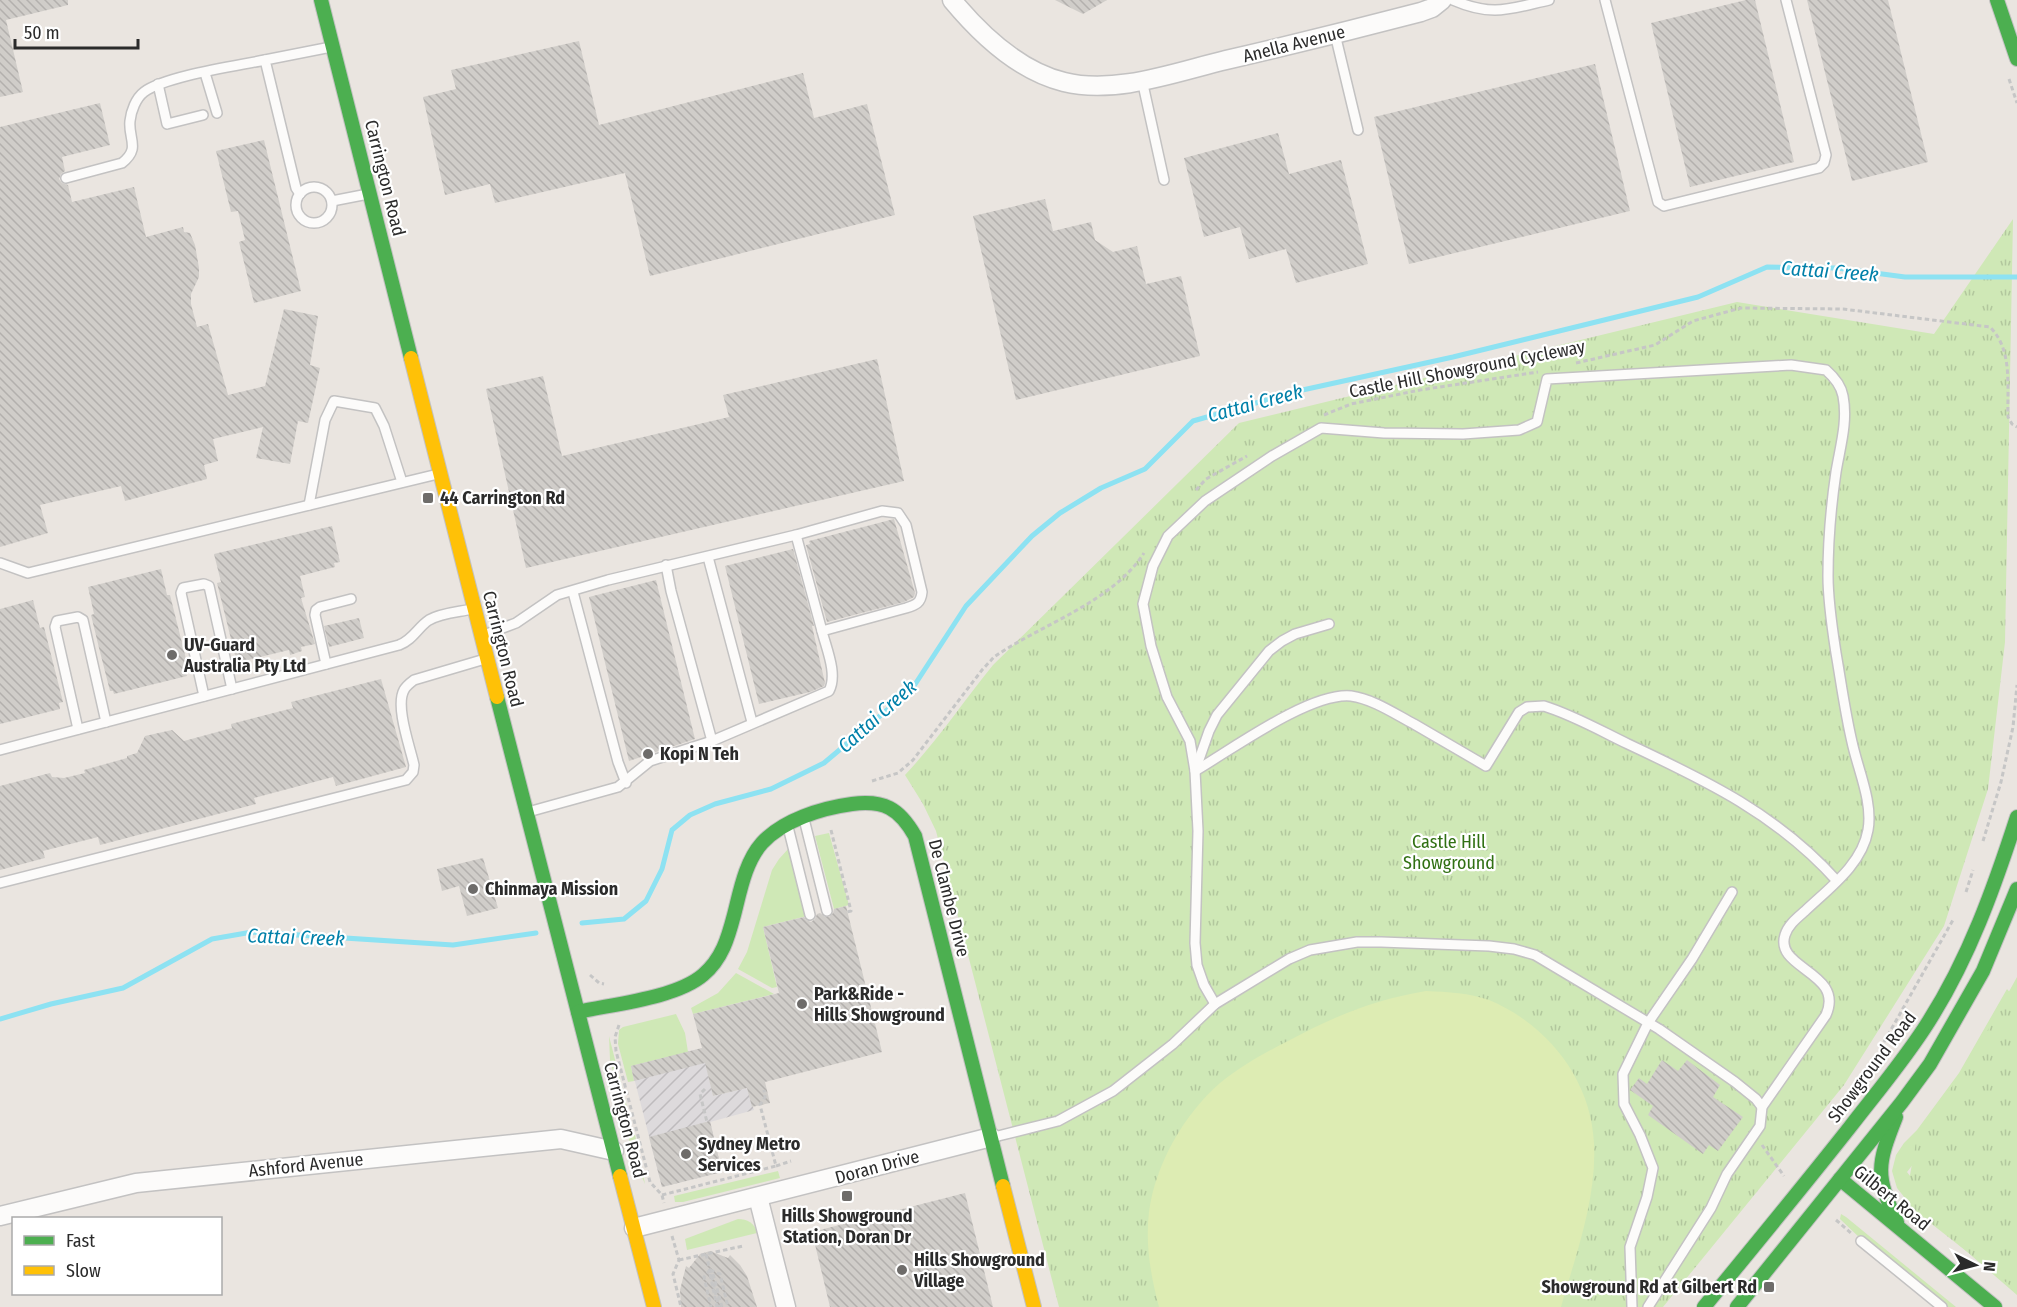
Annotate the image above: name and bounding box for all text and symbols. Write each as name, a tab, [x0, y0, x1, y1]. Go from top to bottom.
scale bar	[15, 12, 138, 50]
street label: Anella Avenue	[1241, 21, 1347, 67]
text: 50 m	[24, 22, 60, 44]
street label: Carrington Road	[360, 118, 410, 238]
water label: Cattai Creek	[1780, 256, 1880, 286]
street label: Castle Hill Showground Cycleway	[1347, 335, 1587, 403]
water label: Cattai Creek	[1205, 379, 1305, 427]
place label: 44 Carrington Rd	[440, 487, 565, 509]
marker: 44 Carrington Rd	[421, 491, 435, 505]
street label: Carrington Road	[478, 589, 528, 709]
place label: UV-Guard Australia Pty Ltd	[183, 634, 306, 677]
marker: UV-Guard Australia Pty Ltd	[165, 648, 179, 662]
water label: Cattai Creek	[833, 674, 921, 758]
place label: Kopi N Teh	[660, 743, 739, 765]
marker: Kopi N Teh	[641, 747, 655, 761]
park label: Castle Hill Showground	[1403, 831, 1495, 874]
street label: De Clambe Drive	[924, 837, 974, 959]
place label: Chinmaya Mission	[485, 878, 618, 900]
marker: Chinmaya Mission	[466, 882, 480, 896]
water label: Cattai Creek	[247, 923, 345, 951]
place label: Park&Ride - Hills Showground	[814, 983, 945, 1026]
marker: Park&Ride - Hills Showground	[795, 997, 809, 1011]
street label: Showground Road	[1823, 1007, 1921, 1127]
street label: Carrington Road	[599, 1060, 651, 1180]
place label: Sydney Metro Services	[698, 1133, 801, 1176]
street label: Doran Drive	[832, 1145, 922, 1189]
marker: Sydney Metro Services	[679, 1147, 693, 1161]
street label: Ashford Avenue	[248, 1148, 365, 1182]
street label: Gilbert Road	[1849, 1161, 1935, 1235]
marker: Hills Showground Station, Doran Dr	[840, 1189, 854, 1203]
place label: Hills Showground Station, Doran Dr	[782, 1205, 912, 1248]
legend	[12, 1217, 222, 1295]
text: Fast	[66, 1230, 95, 1252]
north arrow	[1945, 1235, 2005, 1295]
place label: Hills Showground Village	[913, 1249, 1045, 1292]
text: Slow	[66, 1260, 101, 1282]
text: N	[1979, 1261, 1999, 1272]
marker: Hills Showground Village	[895, 1263, 909, 1277]
place label: Showground Rd at Gilbert Rd	[1541, 1276, 1757, 1298]
marker: Showground Rd at Gilbert Rd	[1762, 1280, 1776, 1294]

